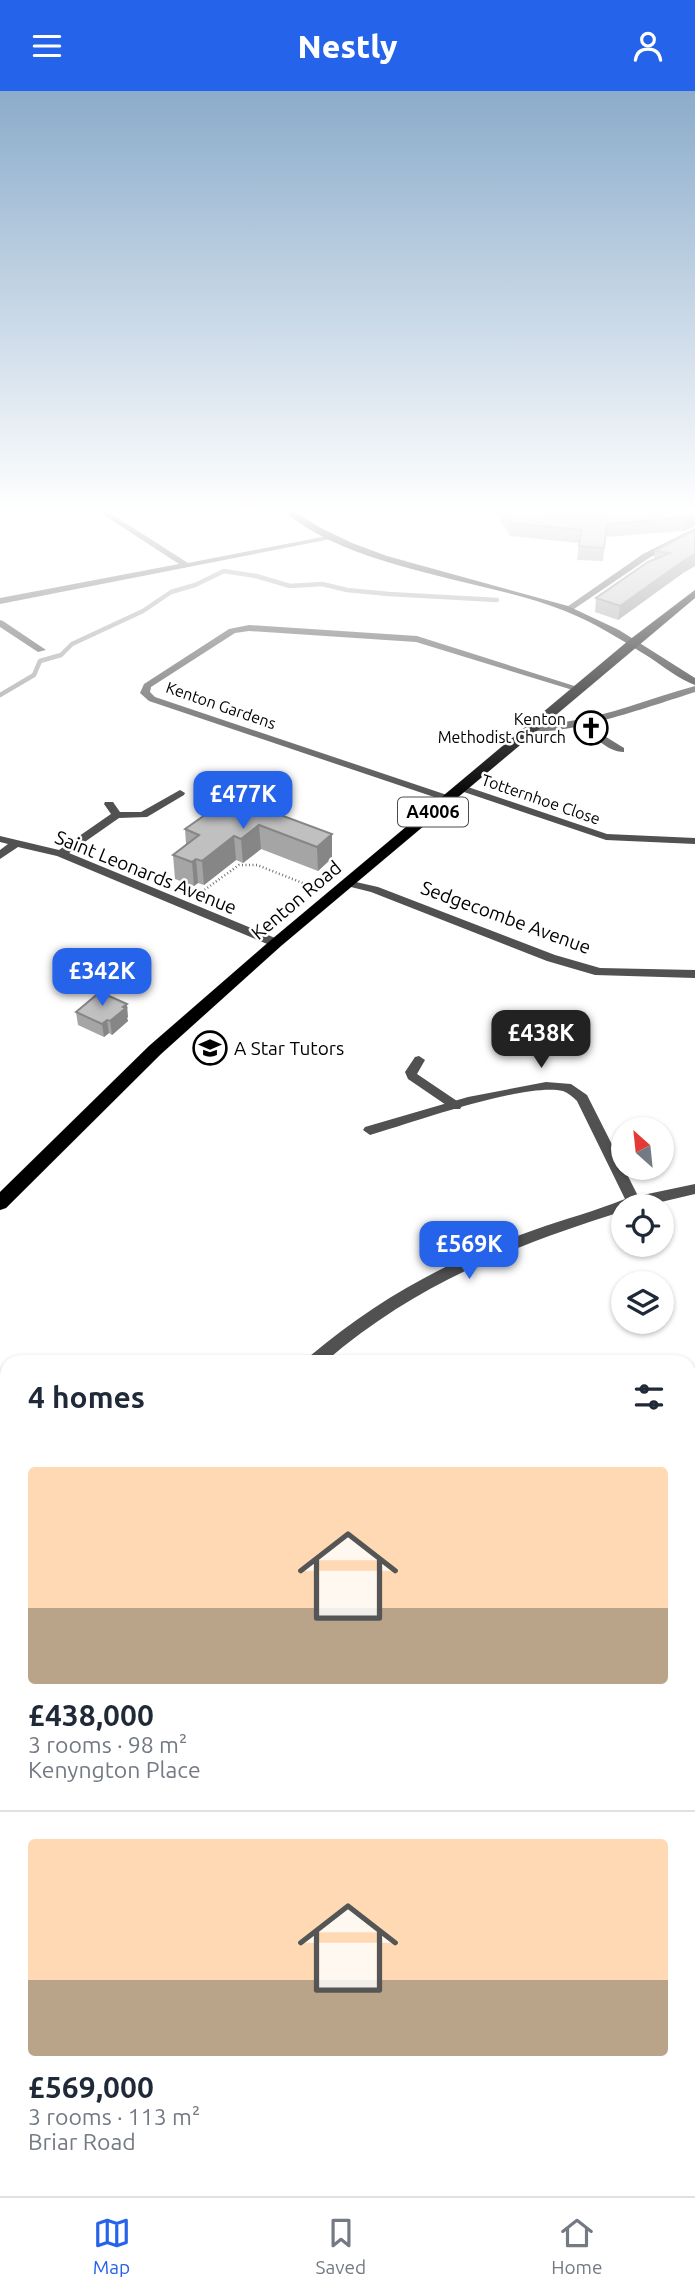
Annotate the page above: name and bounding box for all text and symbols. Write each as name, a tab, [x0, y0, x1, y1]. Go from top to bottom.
icon: menu	[28, 27, 66, 65]
icon: person	[629, 27, 667, 65]
text: Nestly	[298, 28, 397, 64]
street label: Kenton Gardens	[164, 678, 278, 732]
church icon: Kenton Methodist Church	[572, 709, 610, 747]
place label: Kenton Methodist Church	[438, 710, 566, 746]
street label: Totternhoe Close	[479, 770, 603, 828]
pin: £477K	[194, 771, 292, 831]
text: £477K	[209, 781, 277, 806]
road number: A4006	[398, 797, 468, 827]
street label: Saint Leonards Avenue	[52, 825, 240, 919]
street label: Kenton Road	[247, 856, 345, 944]
street label: Sedgecombe Avenue	[418, 876, 594, 958]
pin: £342K	[53, 949, 151, 1008]
text: £342K	[68, 958, 136, 983]
pin: £438K	[492, 1011, 590, 1070]
text: £438K	[507, 1020, 575, 1045]
school or university icon: A Star Tutors	[191, 1029, 229, 1067]
place label: A Star Tutors	[234, 1037, 344, 1059]
north arrow	[611, 1117, 674, 1179]
map controls	[611, 1117, 674, 1334]
button: locate	[611, 1194, 674, 1257]
pin: £569K	[420, 1221, 518, 1281]
text: £569K	[435, 1231, 503, 1256]
button: layers	[611, 1271, 674, 1334]
icon: filters	[630, 1378, 668, 1416]
text: 4 homes	[28, 1380, 145, 1414]
icon: home	[285, 1513, 411, 1639]
text: £438,000	[28, 1698, 154, 1732]
text: 3 rooms · 98 m²	[28, 1732, 187, 1757]
text: Kenyngton Place	[28, 1757, 201, 1782]
icon: home	[285, 1885, 411, 2011]
text: £569,000	[28, 2070, 154, 2104]
text: 3 rooms · 113 m²	[28, 2104, 200, 2129]
text: Briar Road	[28, 2129, 136, 2154]
tab: Map	[93, 2214, 131, 2278]
tab: Saved	[316, 2214, 366, 2278]
tab: Home	[551, 2214, 602, 2278]

